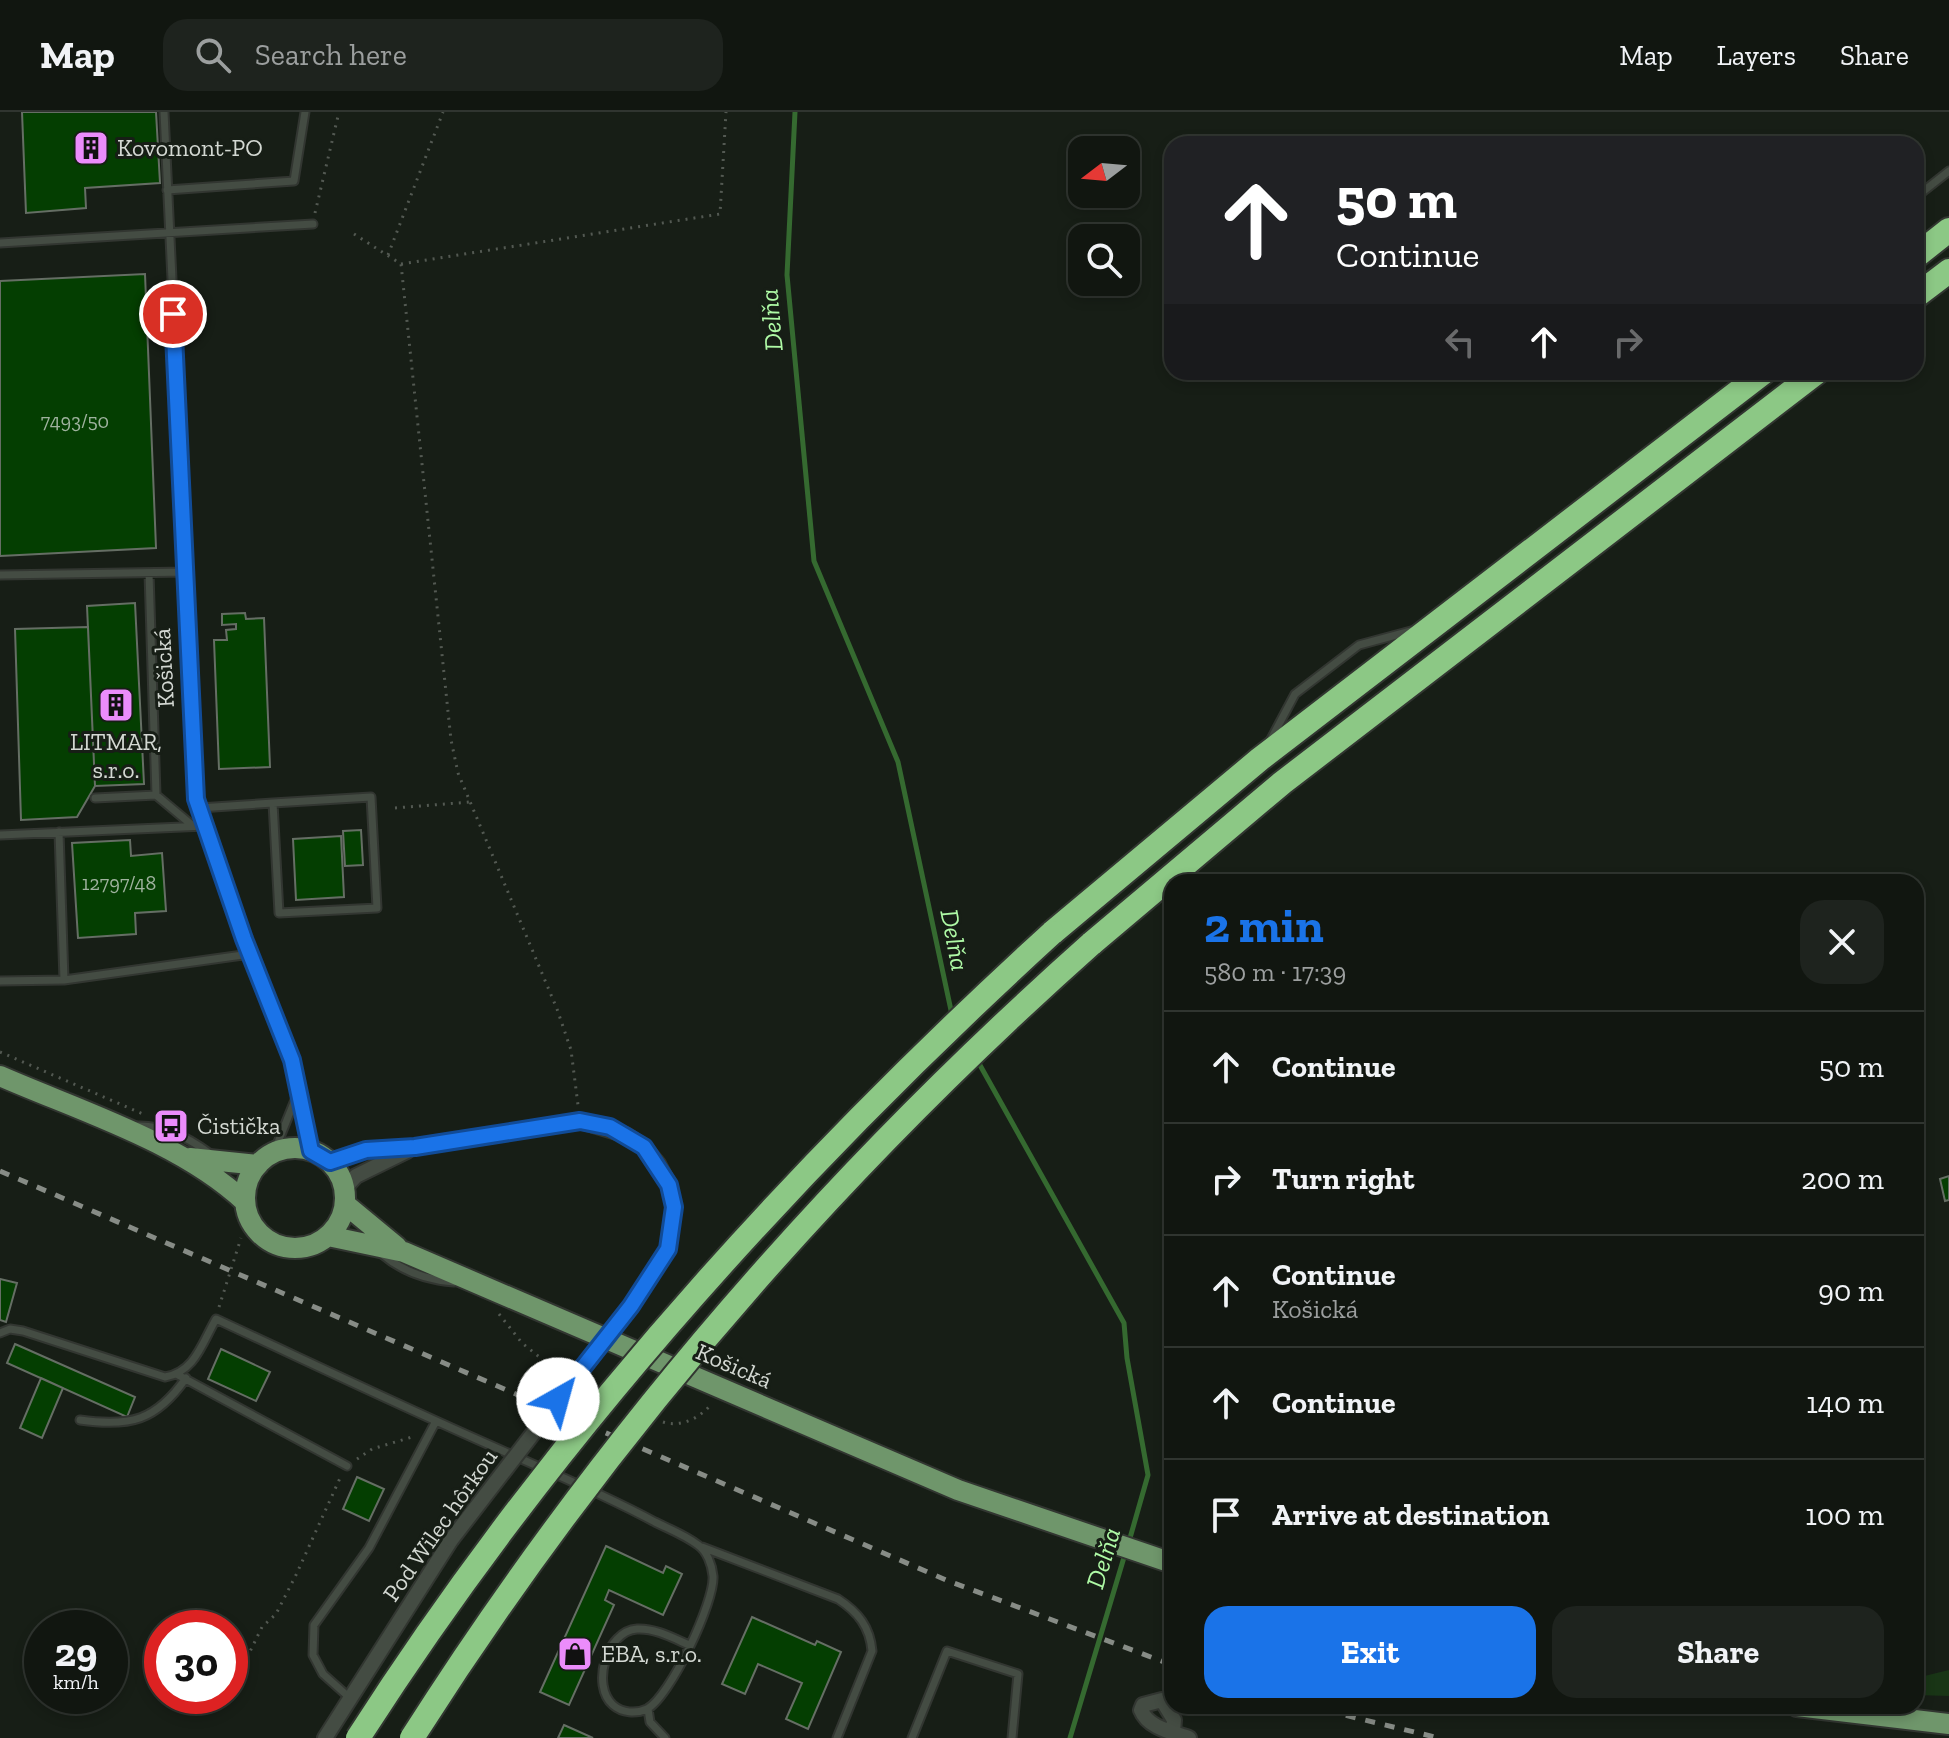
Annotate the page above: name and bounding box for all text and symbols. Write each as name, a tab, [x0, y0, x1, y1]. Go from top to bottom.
search box	[163, 19, 723, 91]
text: Map	[40, 32, 115, 78]
icon: search	[191, 33, 235, 77]
text: Search here	[255, 37, 407, 73]
text: Map	[1619, 39, 1673, 72]
text: Layers	[1717, 39, 1796, 72]
text: Share	[1840, 39, 1909, 72]
building icon: Kovomont-PO	[72, 129, 110, 167]
place label: Kovomont-PO	[117, 133, 263, 162]
north arrow	[1068, 136, 1140, 208]
map controls	[1068, 136, 1140, 296]
text: 50 m	[1336, 165, 1457, 232]
icon: ahead	[1204, 168, 1308, 272]
button: search	[1068, 224, 1140, 296]
text: Continue	[1336, 233, 1480, 276]
pin	[139, 280, 207, 348]
water label: Delňa	[752, 288, 790, 352]
icon: arrive	[151, 292, 195, 336]
icon: left	[1438, 320, 1482, 364]
icon: ahead	[1522, 320, 1566, 364]
icon: right	[1606, 320, 1650, 364]
house number: 7493/50	[41, 409, 109, 433]
street label: Košická	[147, 627, 180, 709]
building icon: LITMAR, s.r.o.	[97, 686, 135, 724]
place label: LITMAR, s.r.o.	[70, 727, 162, 784]
house number: 12797/48	[82, 871, 156, 895]
text: 2 min	[1204, 897, 1324, 954]
button: close	[1800, 900, 1884, 984]
water label: Delňa	[933, 906, 977, 974]
text: 580 m · 17:39	[1204, 956, 1346, 988]
icon: ahead	[1204, 1045, 1248, 1089]
text: Continue	[1272, 1049, 1396, 1085]
text: 50 m	[1819, 1049, 1884, 1085]
bus stop icon: Čistička	[152, 1107, 190, 1145]
place label: Čistička	[197, 1111, 281, 1140]
icon: right	[1204, 1157, 1248, 1201]
text: Turn right	[1272, 1161, 1414, 1197]
text: 200 m	[1801, 1161, 1884, 1197]
text: Continue	[1272, 1257, 1396, 1293]
icon: ahead	[1204, 1269, 1248, 1313]
text: 90 m	[1818, 1273, 1884, 1309]
text: Košická	[1272, 1293, 1358, 1325]
street label: Košická	[692, 1337, 777, 1395]
position arrow	[516, 1357, 600, 1441]
icon: ahead	[1204, 1381, 1248, 1425]
text: Continue	[1272, 1385, 1396, 1421]
text: 140 m	[1806, 1385, 1884, 1421]
street label: Pod Wilec hôrkou	[376, 1442, 503, 1607]
icon: arrive	[1204, 1493, 1248, 1537]
text: Arrive at destination	[1272, 1497, 1549, 1533]
text: 100 m	[1805, 1497, 1884, 1533]
water label: Delňa	[1079, 1524, 1127, 1592]
button: Exit	[1204, 1606, 1536, 1698]
button: Share	[1552, 1606, 1884, 1698]
speed limit sign: 30	[144, 1610, 248, 1714]
text: 29	[55, 1628, 97, 1676]
shop icon: EBA, s.r.o.	[556, 1635, 594, 1673]
place label: EBA, s.r.o.	[601, 1639, 702, 1668]
text: km/h	[53, 1670, 99, 1694]

